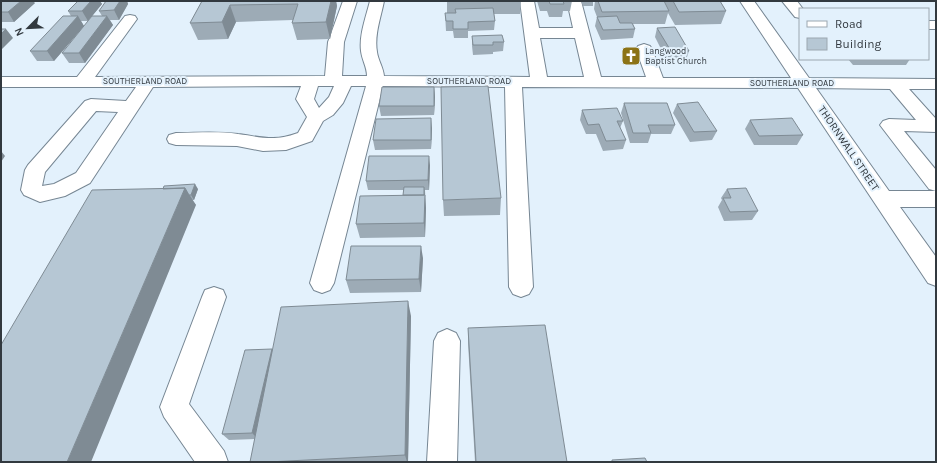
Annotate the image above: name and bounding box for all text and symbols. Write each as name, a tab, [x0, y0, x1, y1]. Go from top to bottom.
north arrow	[8, 8, 48, 48]
legend	[799, 8, 929, 60]
text: Road	[835, 17, 863, 31]
text: N	[12, 26, 27, 38]
text: Building	[835, 37, 882, 51]
church icon: Langwood Baptist Church	[620, 45, 642, 67]
place label: Langwood Baptist Church	[645, 46, 707, 66]
street label: SOUTHERLAND ROAD	[103, 76, 187, 86]
street label: SOUTHERLAND ROAD	[427, 76, 511, 86]
street label: SOUTHERLAND ROAD	[750, 78, 834, 88]
street label: THORNWALL STREET	[815, 103, 882, 194]

